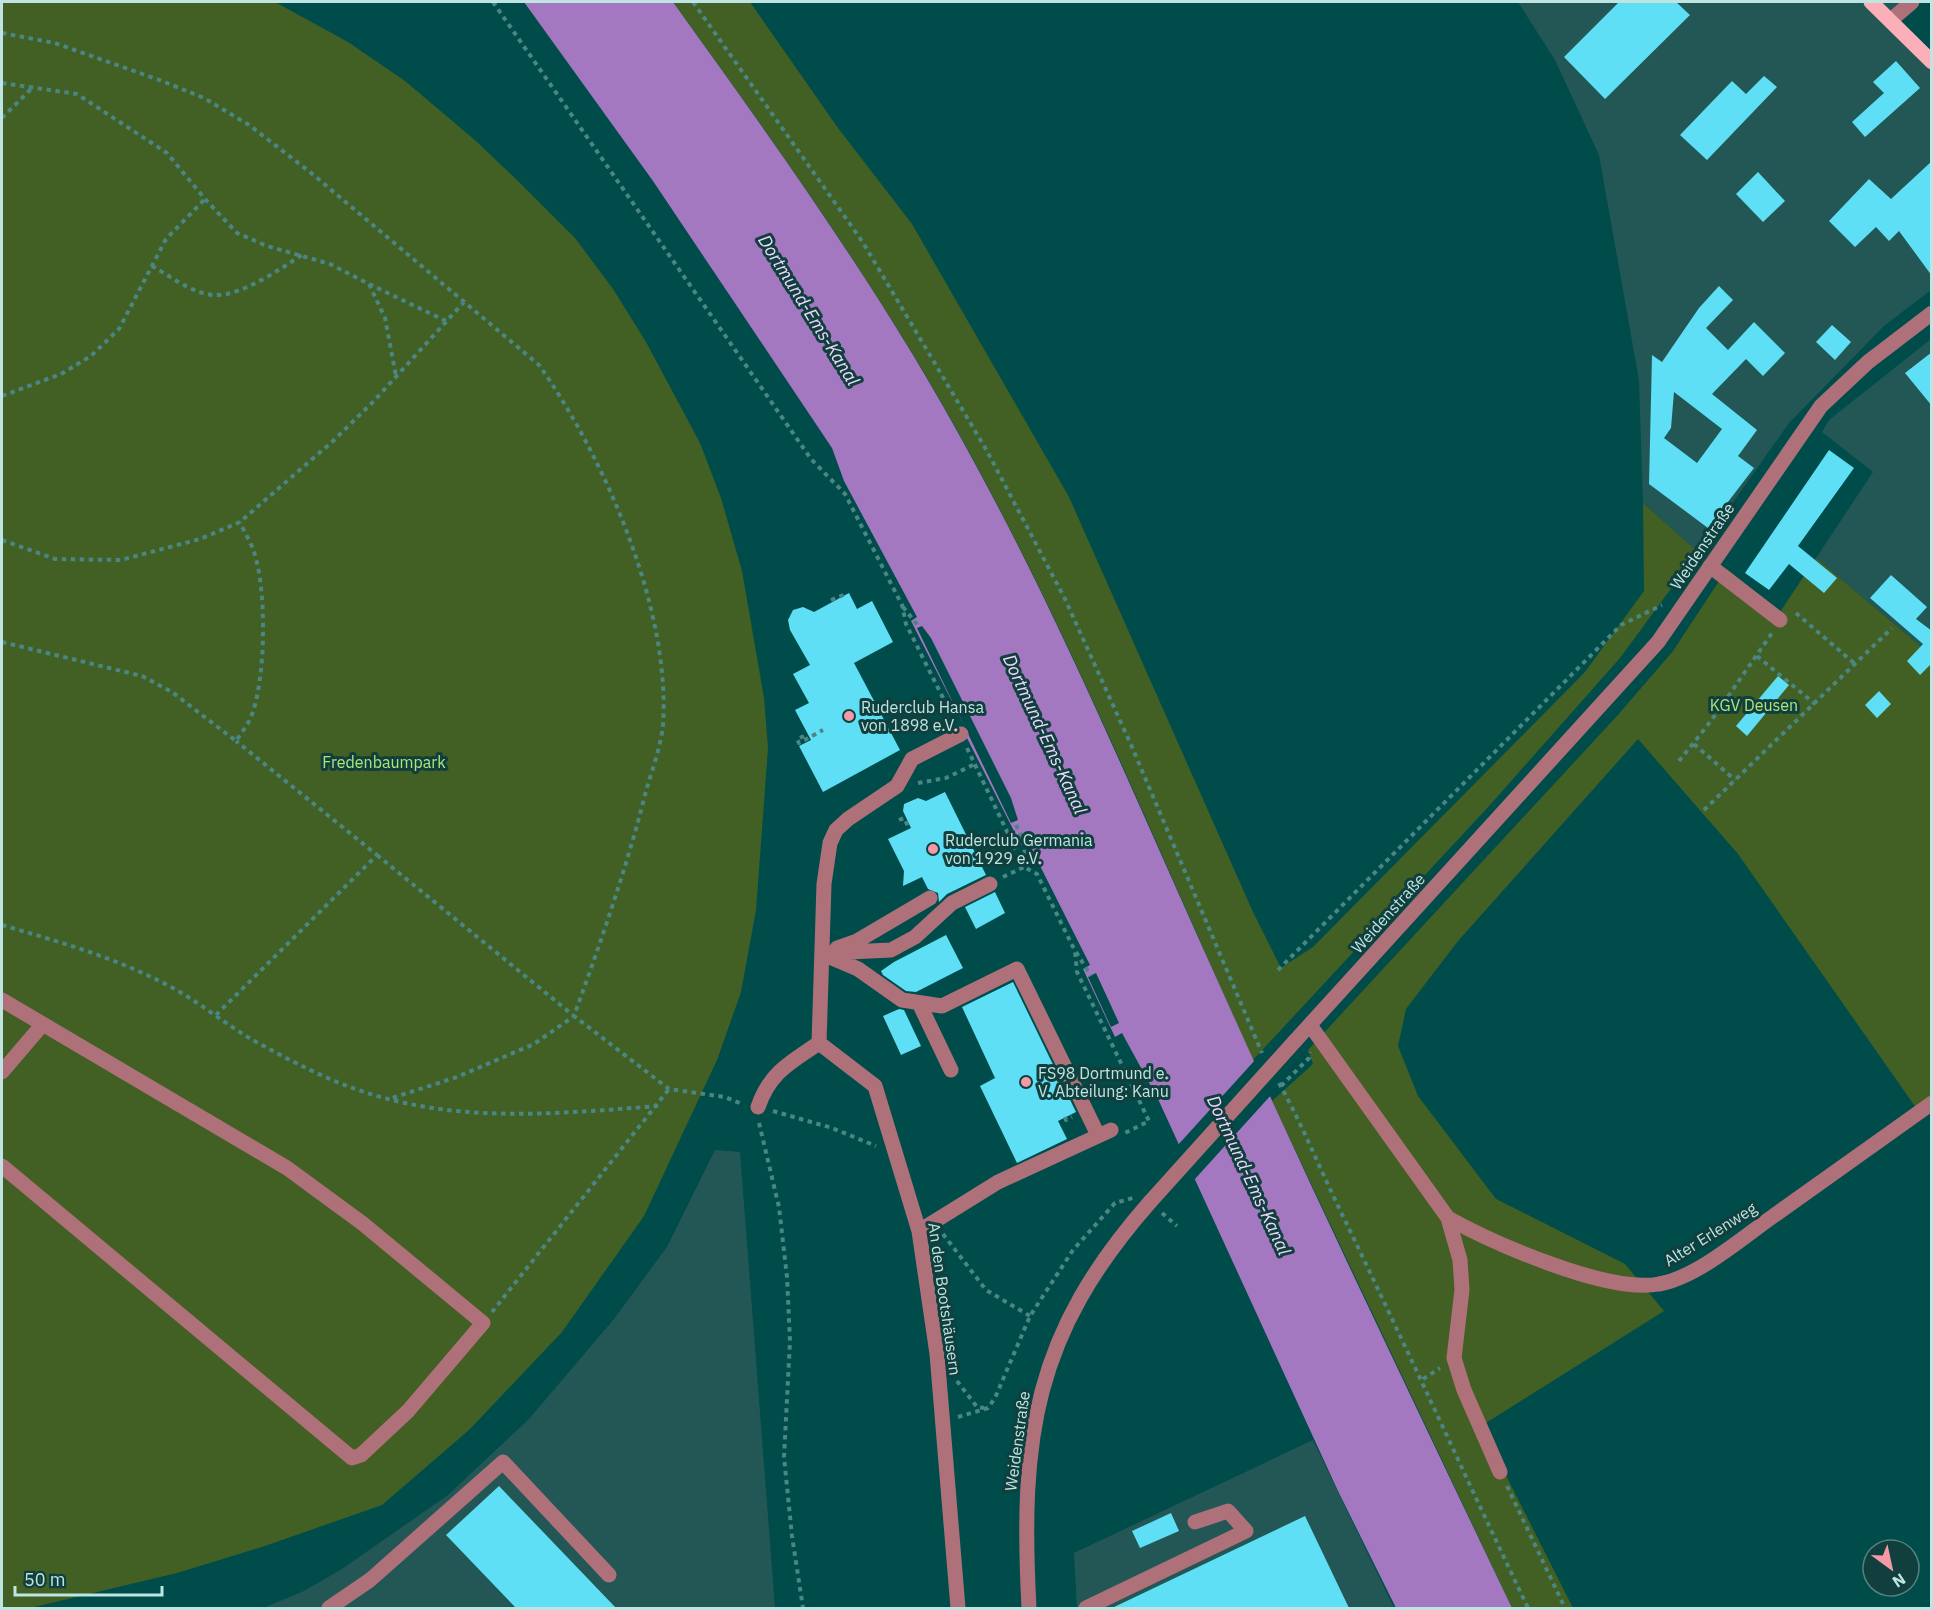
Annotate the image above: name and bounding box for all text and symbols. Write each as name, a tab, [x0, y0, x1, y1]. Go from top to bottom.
water label: Dortmund-Ems-Kanal	[753, 230, 865, 390]
street label: Weidenstraße	[1666, 499, 1739, 593]
water label: Dortmund-Ems-Kanal	[998, 650, 1092, 818]
park label: KGV Deusen	[1710, 695, 1798, 715]
place label: Ruderclub Hansa von 1898 e.V.	[861, 697, 984, 735]
marker: Ruderclub Hansa von 1898 e.V.	[842, 709, 856, 723]
park label: Fredenbaumpark	[322, 752, 446, 772]
place label: Ruderclub Germania von 1929 e.V.	[945, 830, 1093, 868]
marker: Ruderclub Germania von 1929 e.V.	[926, 842, 940, 856]
street label: Weidenstraße	[1347, 869, 1429, 957]
place label: FS98 Dortmund e. V. Abteilung: Kanu	[1038, 1063, 1169, 1101]
marker: FS98 Dortmund e. V. Abteilung: Kanu	[1019, 1075, 1033, 1089]
water label: Dortmund-Ems-Kanal	[1202, 1091, 1296, 1259]
street label: Alter Erlenweg	[1660, 1197, 1760, 1270]
street label: An den Bootshäusern	[924, 1221, 966, 1377]
street label: Weidenstraße	[1000, 1390, 1034, 1492]
north arrow	[1861, 1538, 1921, 1598]
scale bar	[15, 1559, 162, 1597]
text: 50 m	[24, 1568, 66, 1591]
text: N	[1889, 1569, 1909, 1592]

